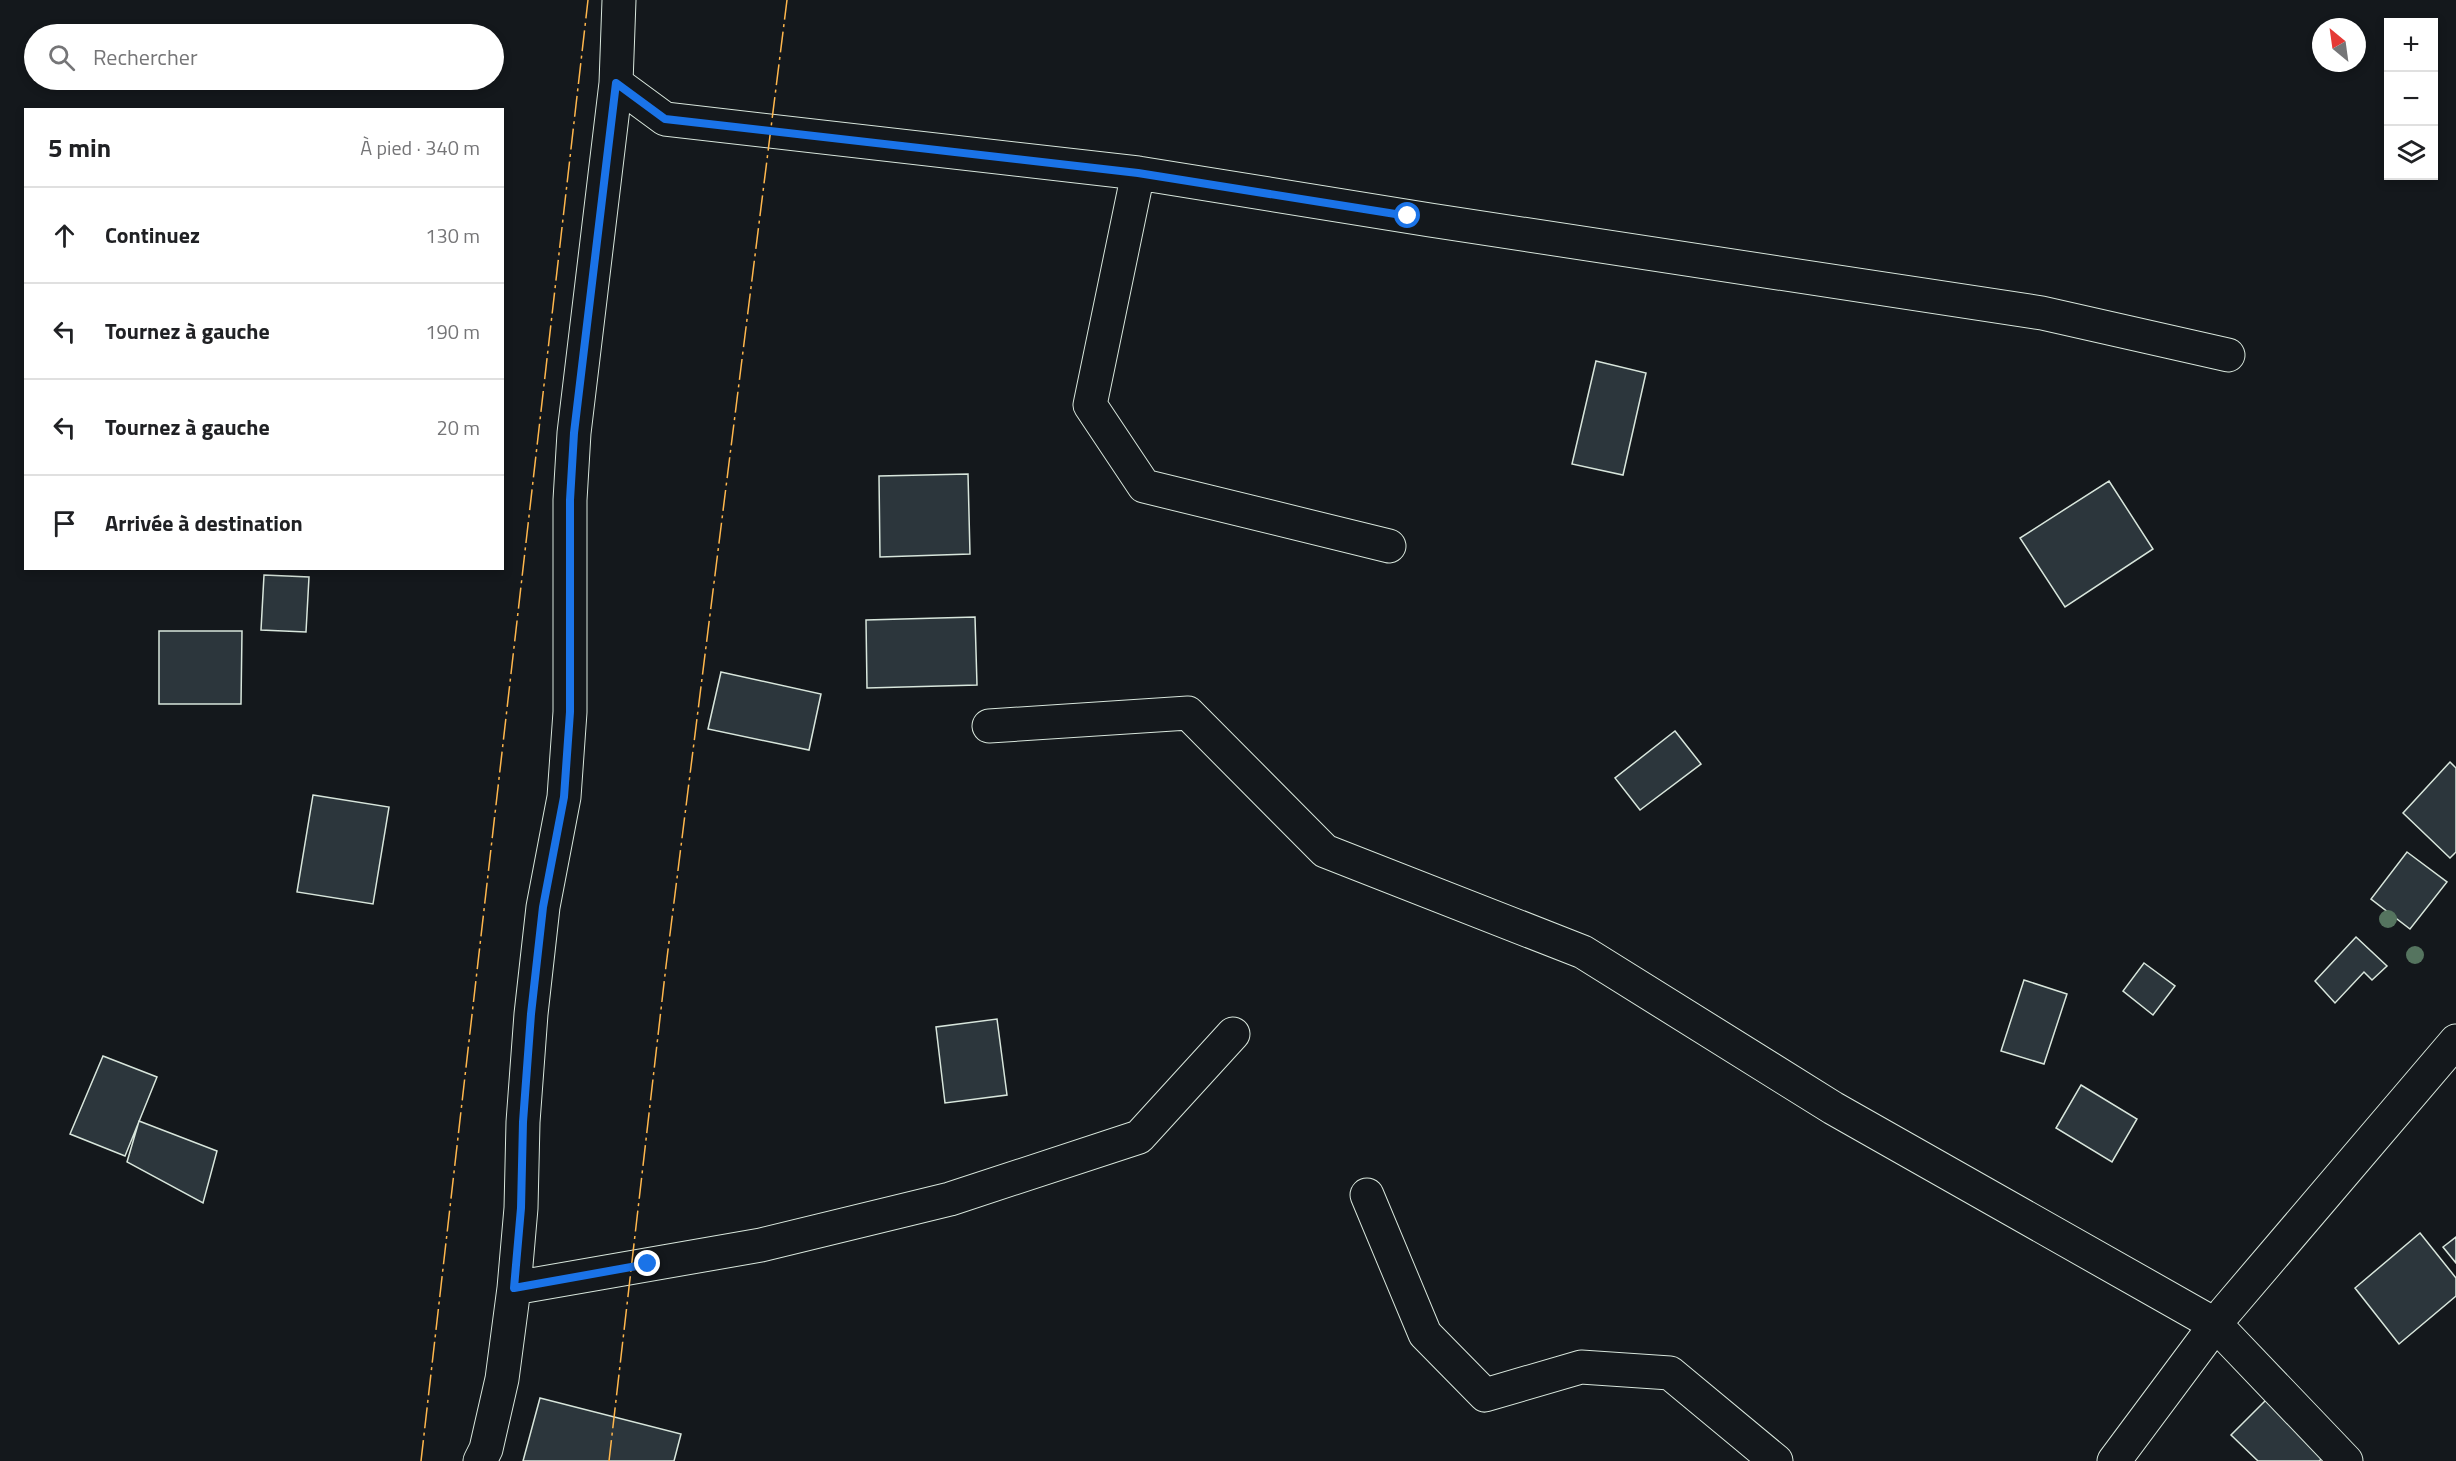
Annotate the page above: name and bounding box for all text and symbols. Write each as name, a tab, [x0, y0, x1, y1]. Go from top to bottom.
north arrow	[2312, 18, 2366, 72]
map controls	[2384, 18, 2438, 180]
button: +	[2384, 18, 2438, 72]
search box	[24, 24, 504, 90]
text: Rechercher	[93, 40, 198, 74]
icon: search	[45, 41, 78, 74]
button: −	[2384, 72, 2438, 126]
button: layers	[2384, 126, 2438, 180]
text: 5 min	[48, 128, 111, 167]
text: À pied · 340 m	[360, 132, 480, 163]
route start	[1394, 202, 1420, 228]
text: Continuez	[105, 218, 200, 252]
icon: ahead	[48, 219, 81, 252]
text: 130 m	[425, 220, 480, 251]
text: Tournez à gauche	[105, 314, 270, 348]
icon: left	[48, 315, 81, 348]
text: 190 m	[425, 316, 480, 347]
text: Tournez à gauche	[105, 410, 270, 444]
icon: left	[48, 411, 81, 444]
text: 20 m	[436, 412, 480, 443]
text: Arrivée à destination	[105, 506, 303, 540]
icon: arrive	[48, 507, 81, 540]
route end	[634, 1250, 660, 1276]

